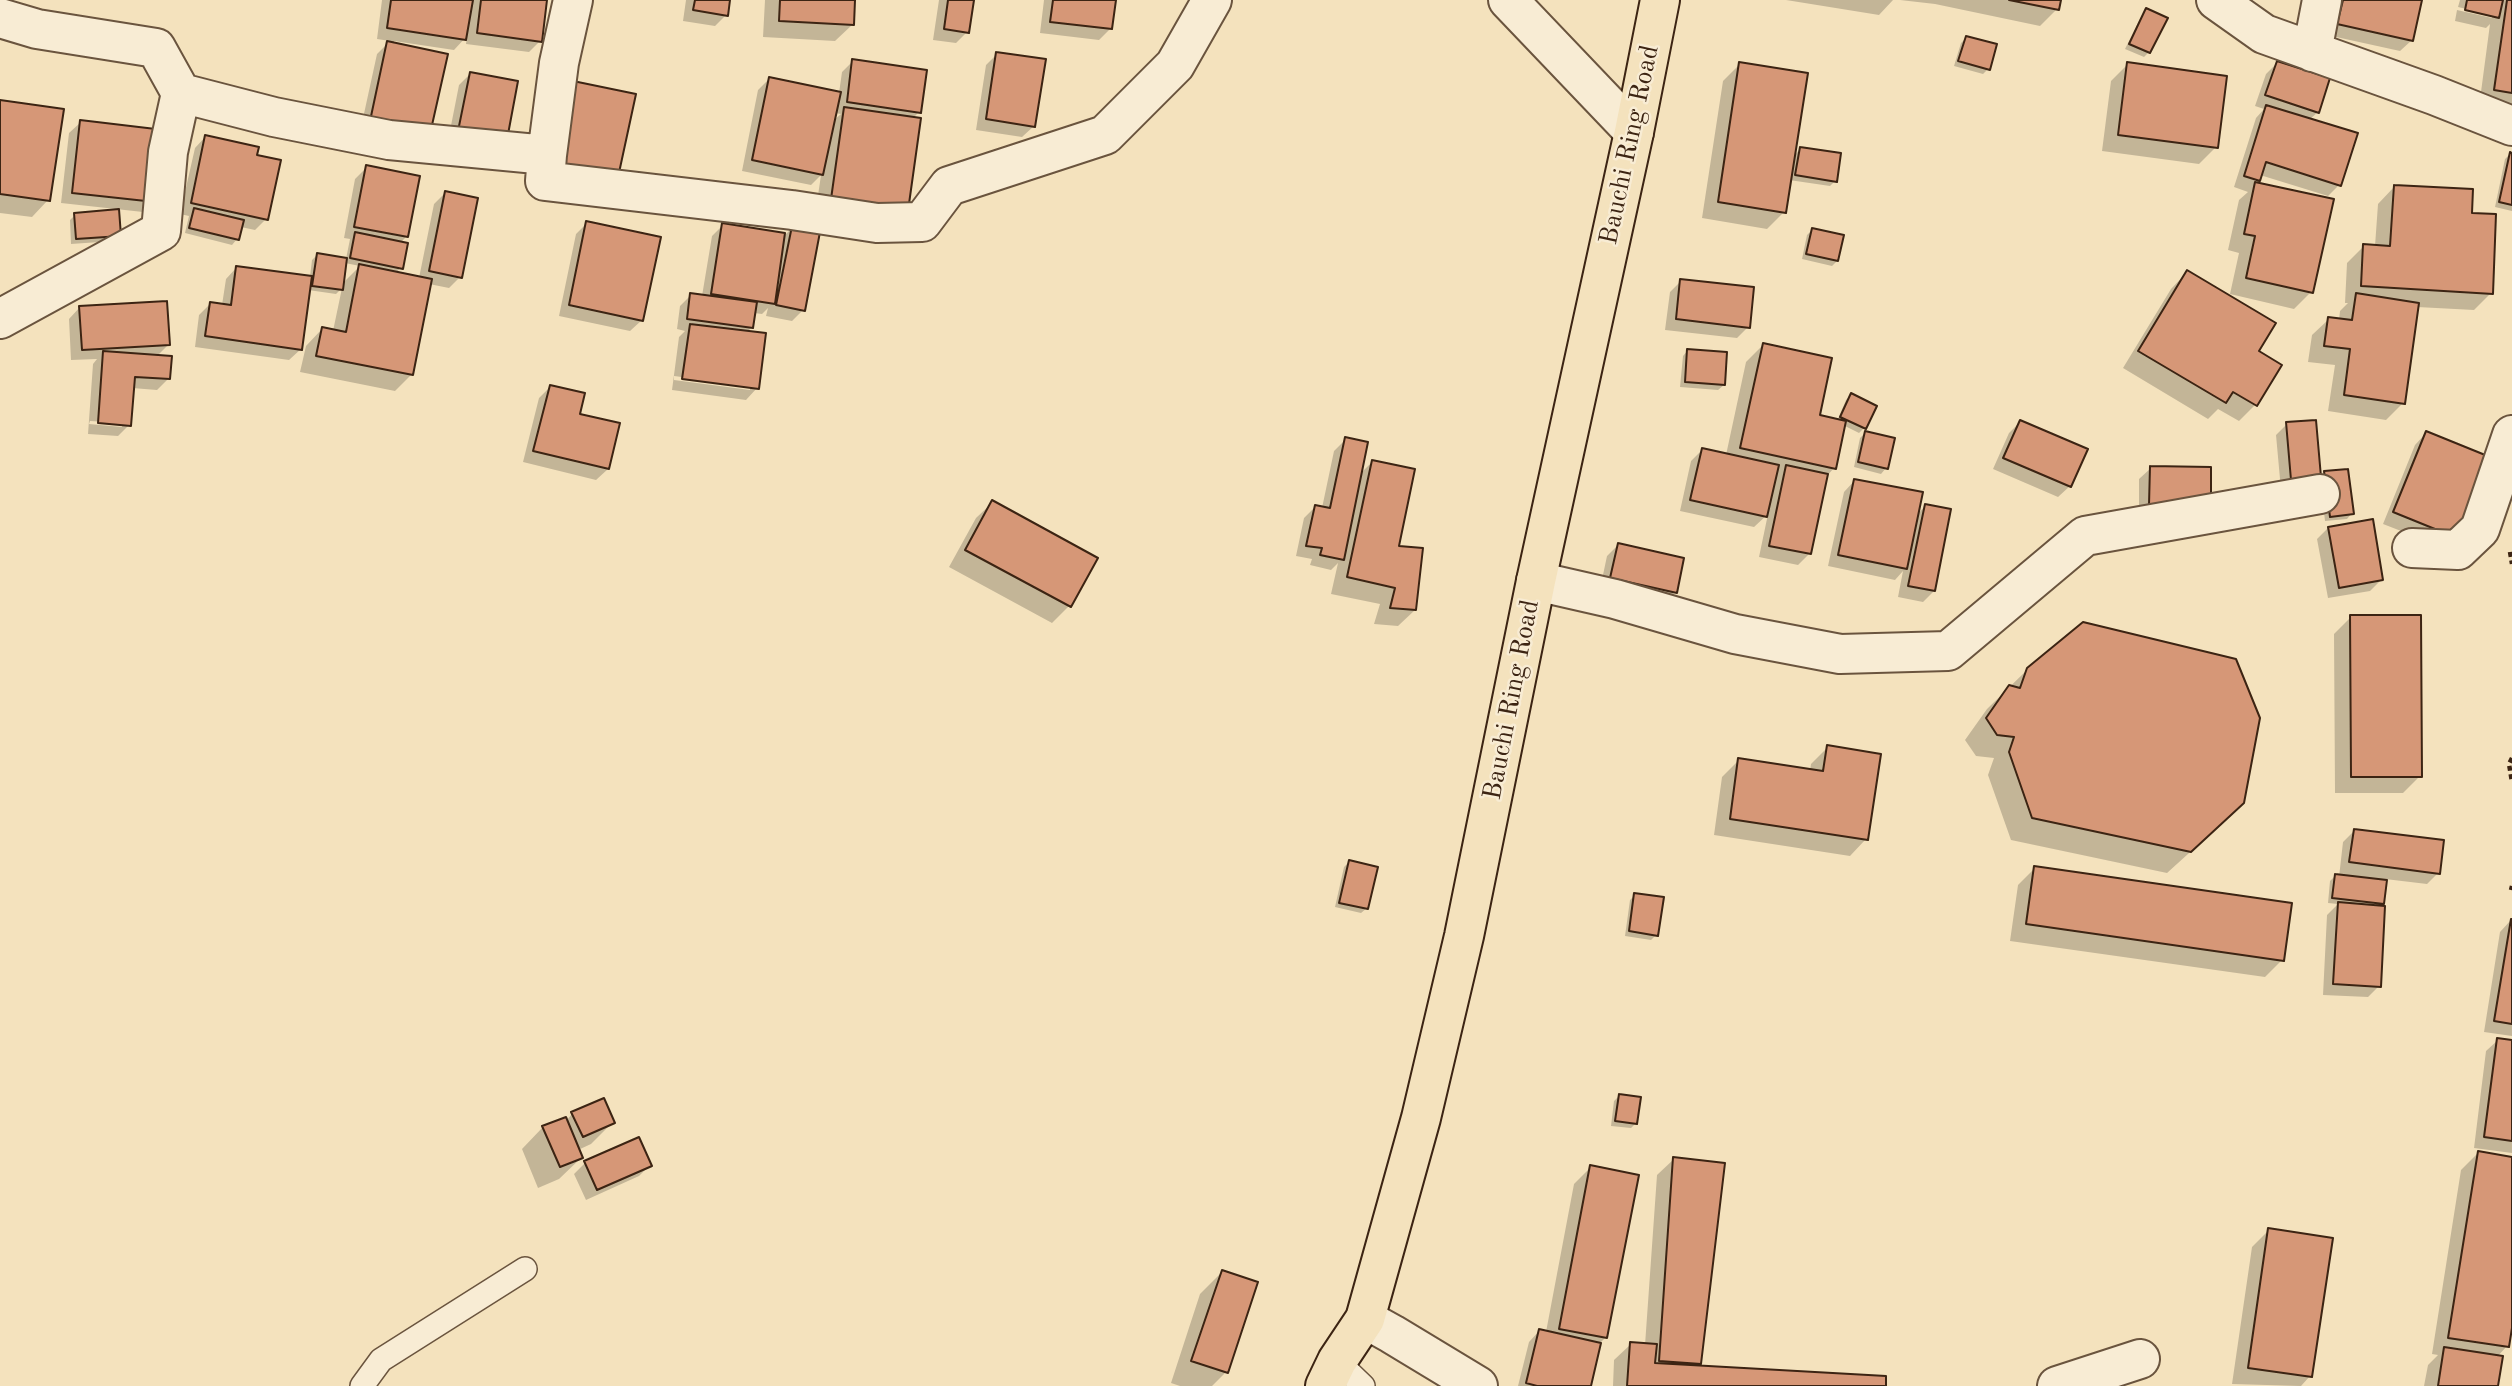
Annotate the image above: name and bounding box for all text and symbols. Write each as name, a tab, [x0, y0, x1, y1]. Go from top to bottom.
street label: Bauchi Ring Road	[1594, 42, 1666, 248]
street label: Bauchi Ring Road	[1477, 597, 1547, 803]

